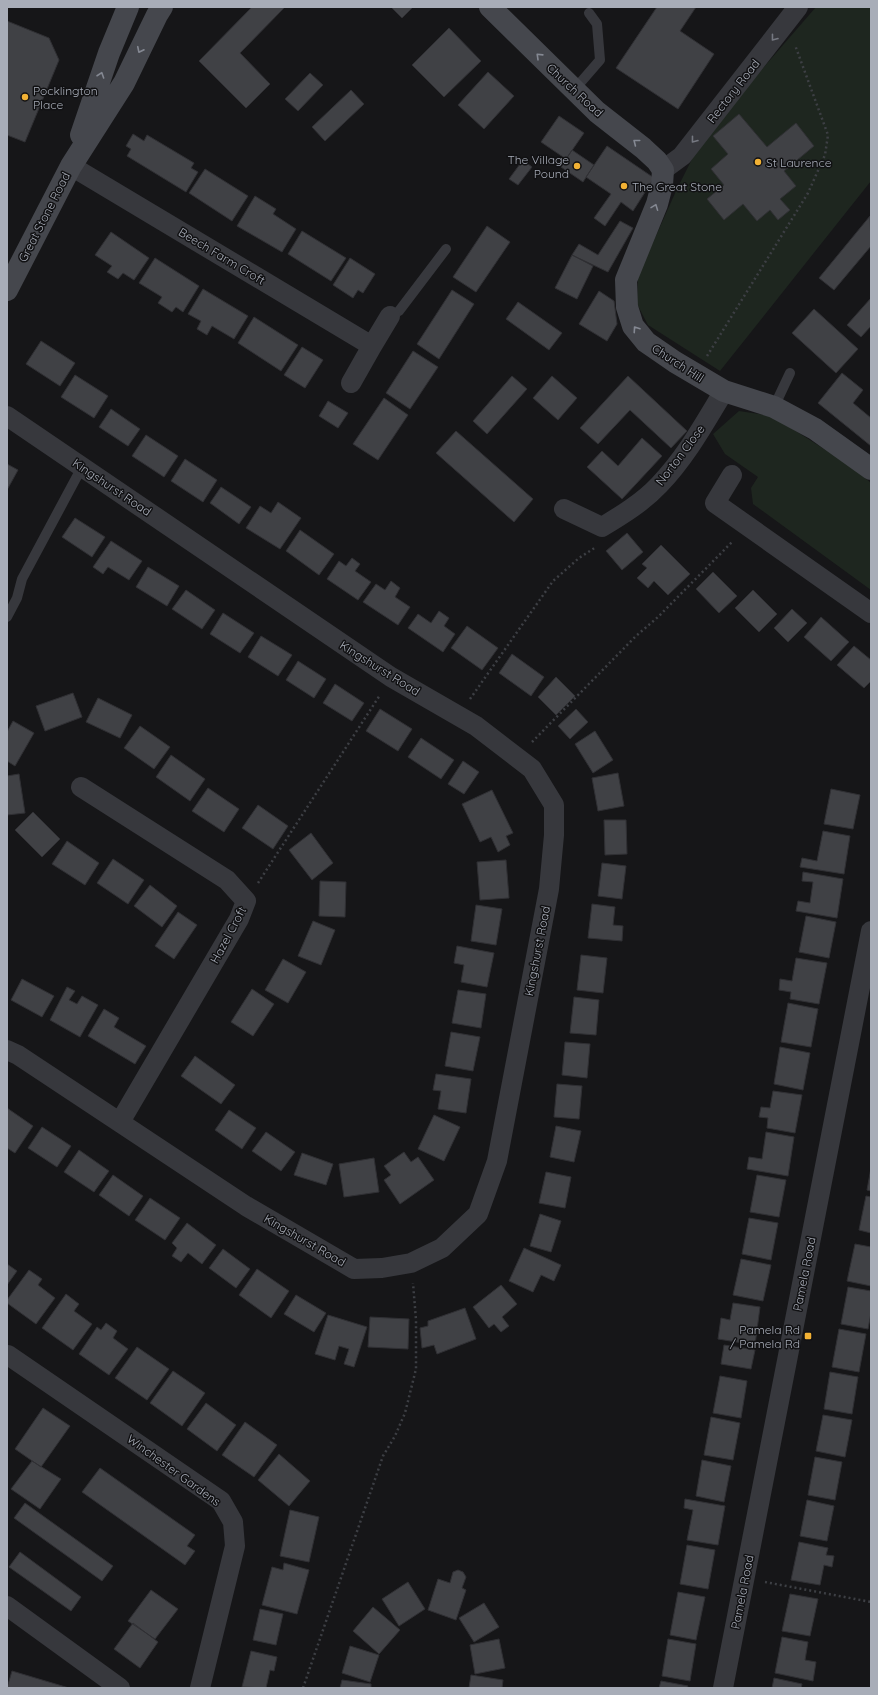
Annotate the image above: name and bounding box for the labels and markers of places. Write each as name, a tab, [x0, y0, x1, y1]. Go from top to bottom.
place label: Pocklington Place	[33, 83, 98, 112]
marker: Pocklington Place	[20, 92, 30, 102]
place label: The Village Pound	[508, 152, 569, 181]
place label: St Laurence	[766, 155, 832, 170]
marker: St Laurence	[753, 157, 763, 167]
marker: The Village Pound	[572, 161, 582, 171]
place label: The Great Stone	[632, 179, 722, 194]
marker: The Great Stone	[619, 181, 629, 191]
place label: Pamela Rd / Pamela Rd	[730, 1322, 800, 1351]
marker: Pamela Rd / Pamela Rd	[803, 1331, 813, 1341]

